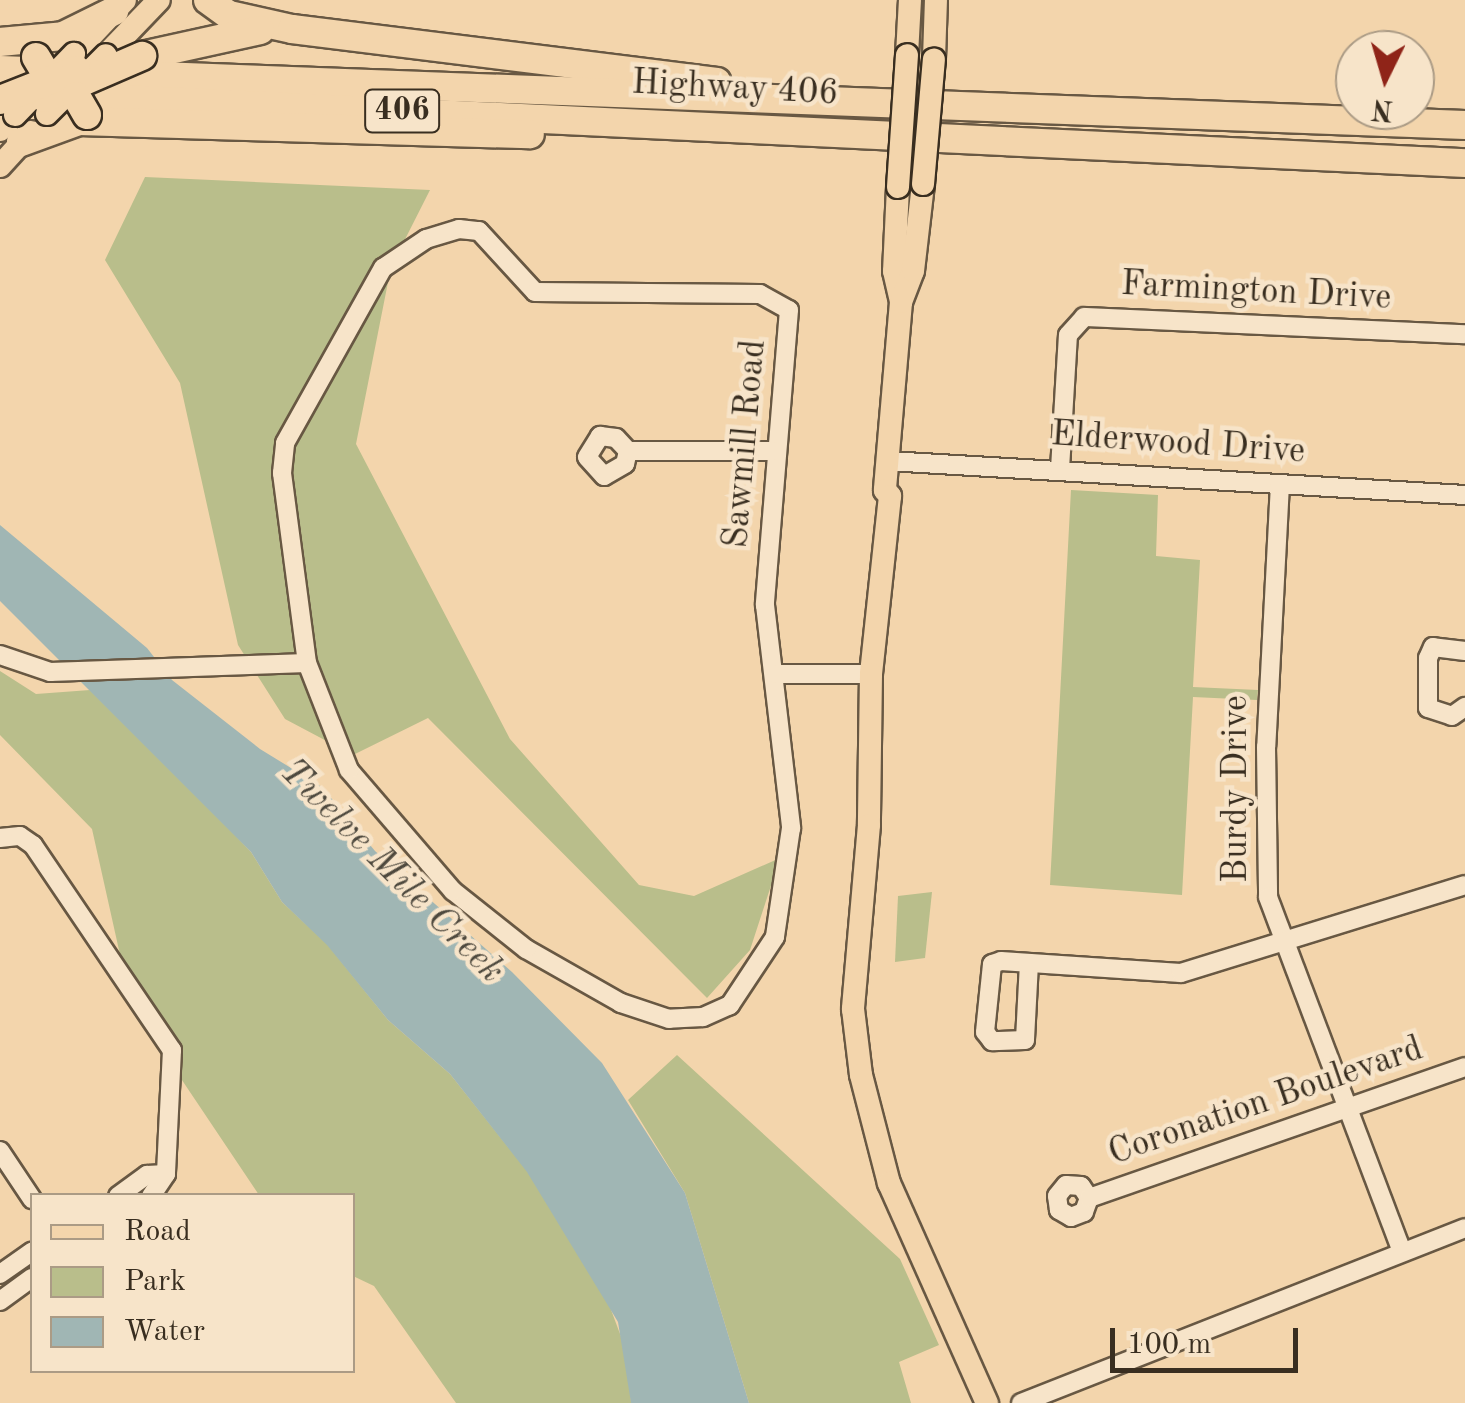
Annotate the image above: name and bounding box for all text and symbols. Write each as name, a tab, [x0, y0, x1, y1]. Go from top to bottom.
north arrow	[1335, 30, 1435, 130]
street label: Highway 406	[631, 63, 839, 115]
road number: 406	[362, 84, 442, 138]
text: N	[1371, 93, 1394, 123]
street label: Farmington Drive	[1120, 264, 1392, 320]
street label: Sawmill Road	[716, 338, 776, 550]
street label: Elderwood Drive	[1050, 414, 1306, 474]
street label: Burdy Drive	[1216, 695, 1258, 883]
water label: Twelve Mile Creek	[269, 750, 513, 994]
street label: Coronation Boulevard	[1103, 1028, 1429, 1176]
legend	[30, 1193, 355, 1373]
text: Road	[124, 1217, 191, 1247]
text: Park	[124, 1267, 186, 1297]
scale bar	[1115, 1308, 1302, 1370]
text: Water	[124, 1317, 205, 1347]
text: 100 m	[1127, 1330, 1211, 1360]

